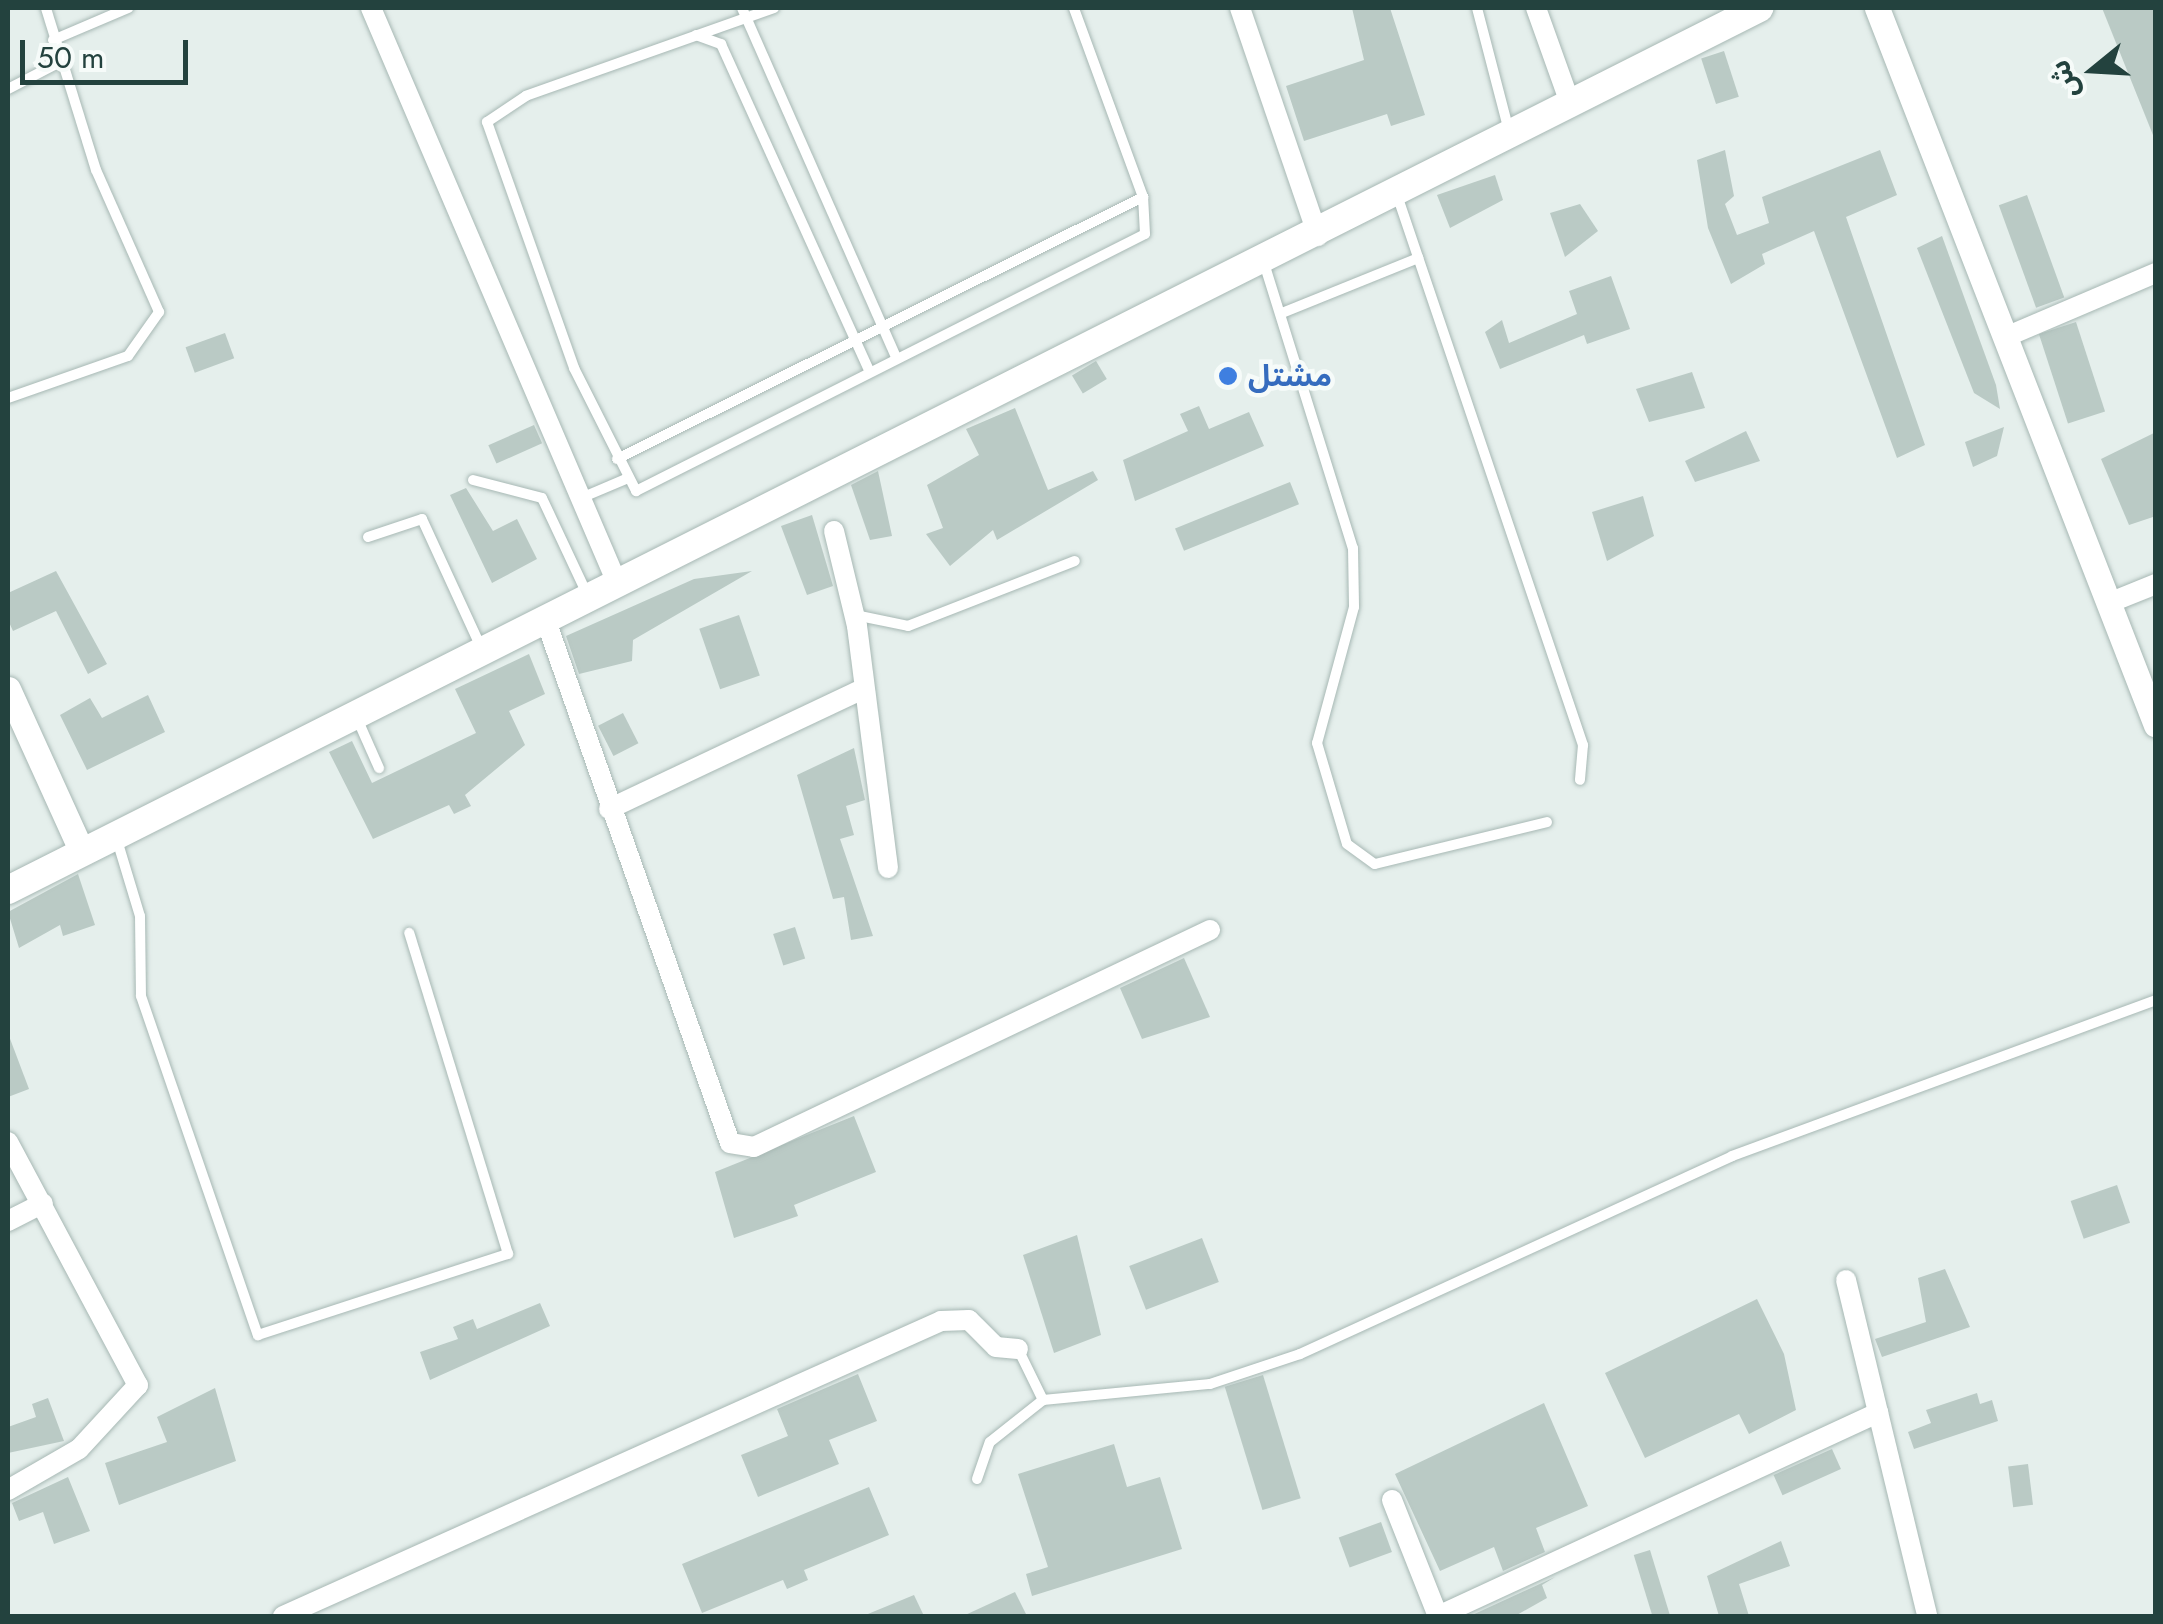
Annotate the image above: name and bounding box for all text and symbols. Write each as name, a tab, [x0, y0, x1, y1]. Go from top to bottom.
scale bar	[25, 20, 192, 82]
north arrow	[2043, 20, 2143, 120]
text: 50 m	[37, 36, 104, 79]
text: ش	[2039, 55, 2089, 104]
place label: مشتل	[1248, 358, 1332, 394]
marker: مشتل	[1217, 365, 1239, 387]

